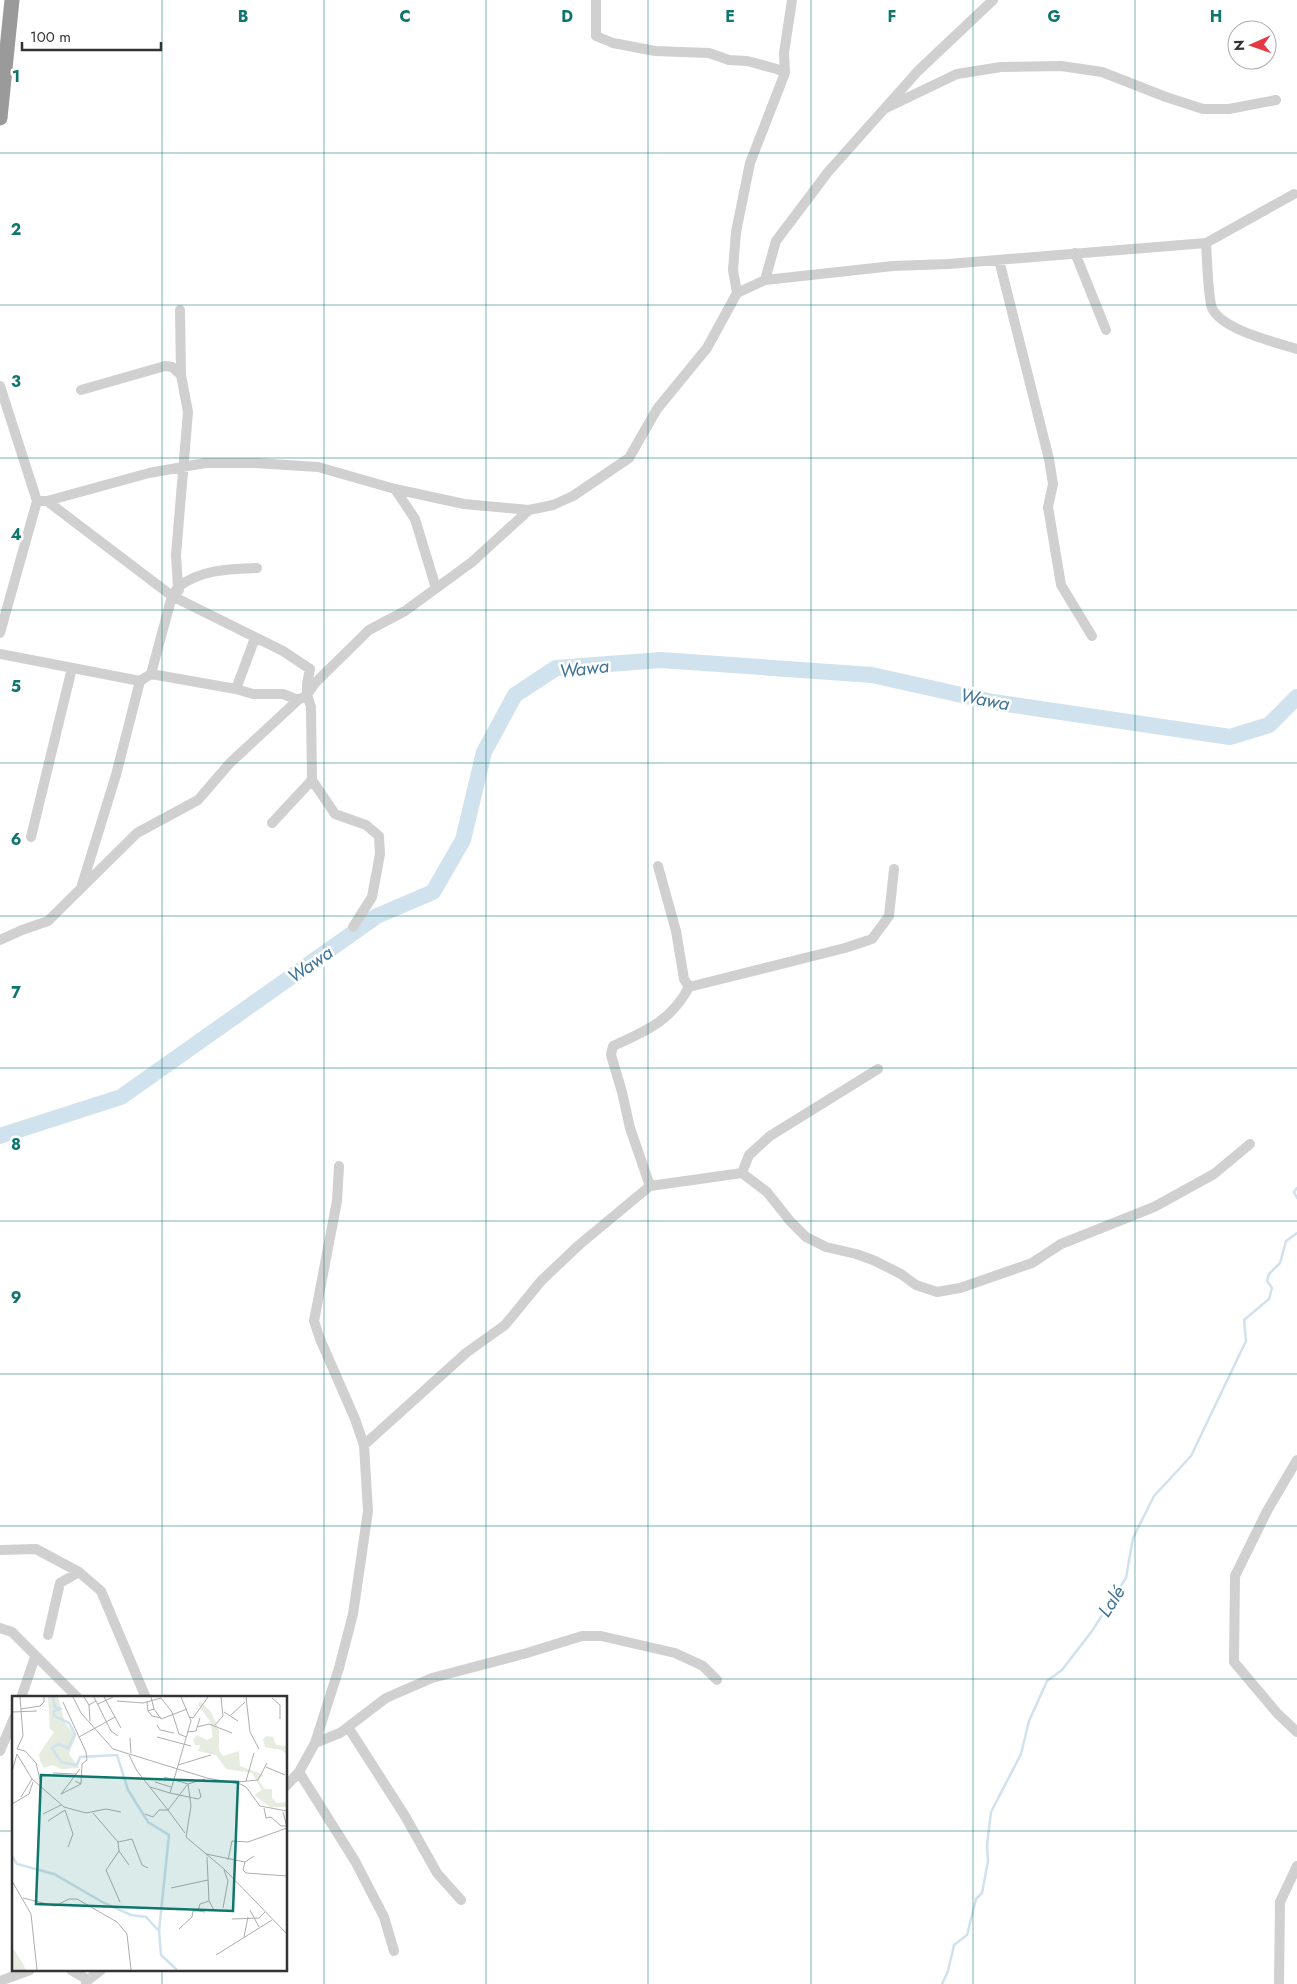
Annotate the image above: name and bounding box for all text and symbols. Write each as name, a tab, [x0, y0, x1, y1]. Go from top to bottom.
text: B	[238, 5, 248, 28]
text: C	[399, 5, 411, 28]
text: D	[561, 5, 573, 28]
text: E	[725, 5, 735, 28]
text: F	[888, 5, 896, 28]
text: G	[1047, 5, 1061, 28]
text: H	[1210, 5, 1222, 28]
scale bar	[22, 20, 161, 52]
north arrow	[1227, 20, 1277, 70]
text: 100 m	[30, 26, 71, 48]
text: N	[1229, 40, 1249, 51]
text: 1	[12, 65, 20, 88]
text: 2	[11, 218, 21, 241]
text: 3	[11, 370, 21, 393]
text: 4	[10, 523, 22, 546]
water label: Wawa	[558, 652, 611, 685]
text: 5	[11, 675, 21, 698]
water label: Wawa	[958, 681, 1012, 718]
text: 6	[11, 828, 21, 851]
water label: Wawa	[282, 939, 339, 990]
text: 7	[11, 981, 21, 1004]
text: 8	[11, 1133, 21, 1156]
text: 9	[11, 1286, 21, 1309]
water label: Lalé	[1091, 1580, 1132, 1622]
inset map	[12, 1696, 288, 1972]

